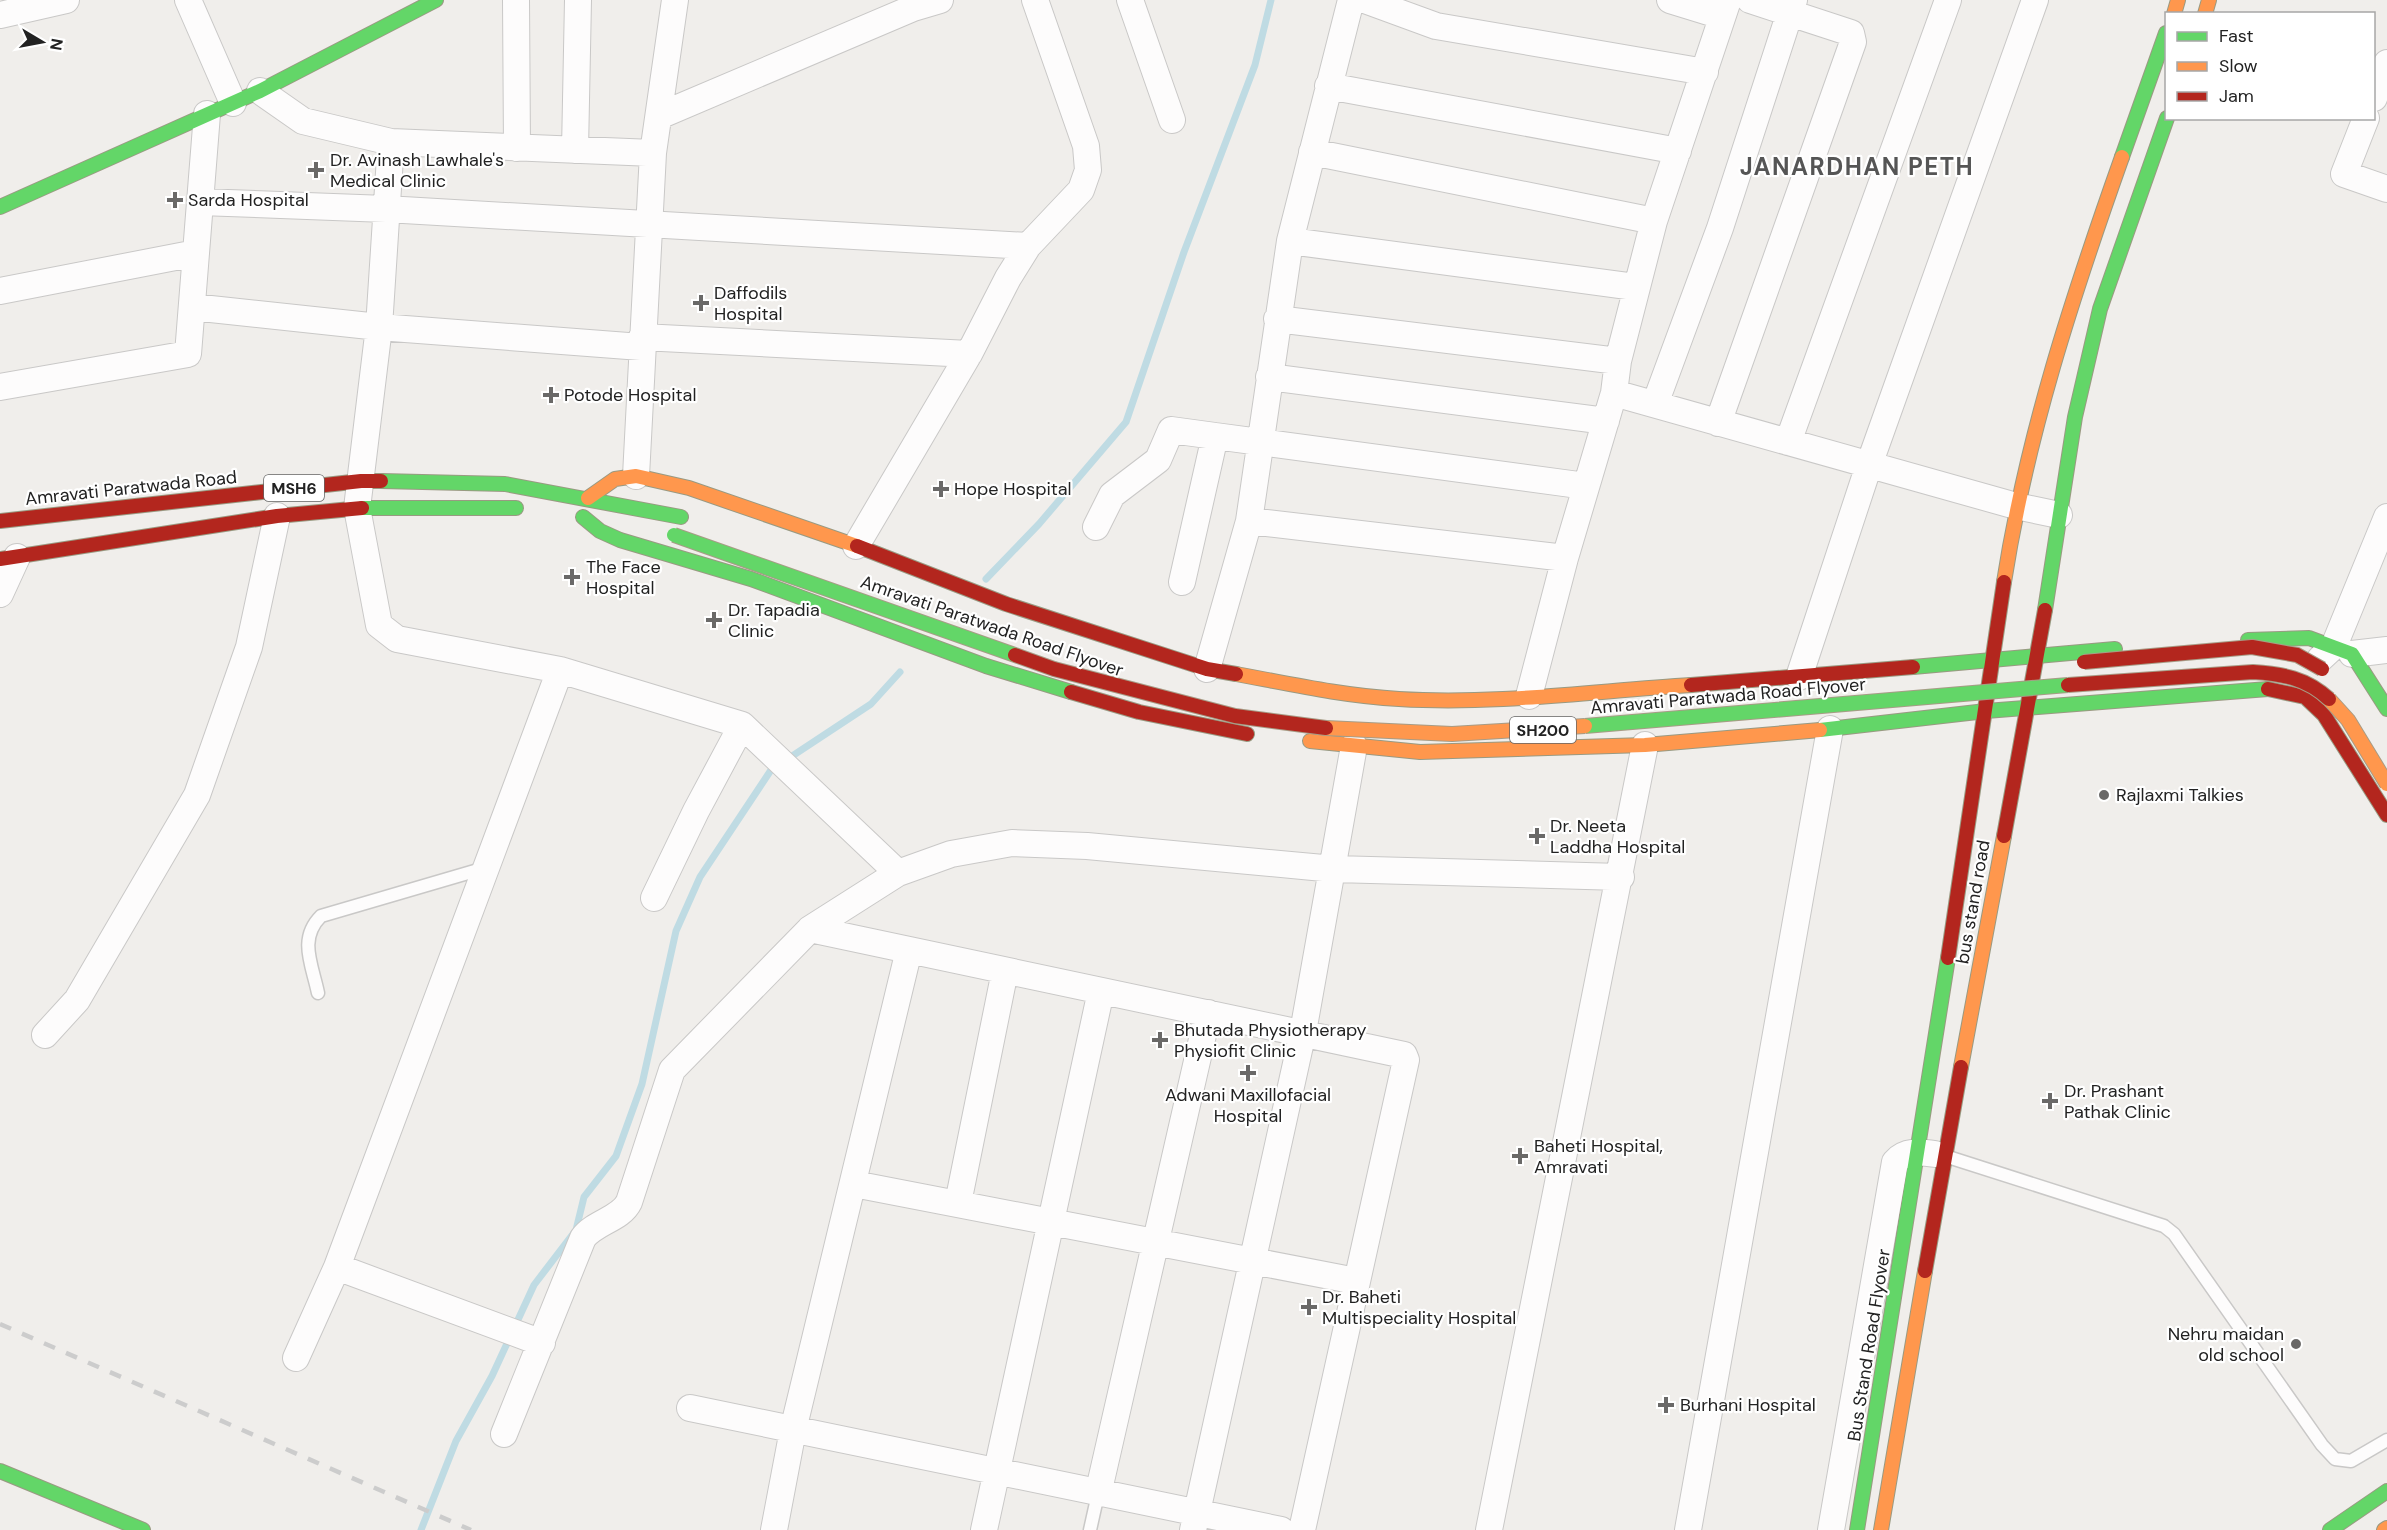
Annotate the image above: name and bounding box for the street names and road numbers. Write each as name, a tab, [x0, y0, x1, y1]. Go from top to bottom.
street label: Amravati Paratwada Road	[24, 465, 238, 511]
road number: MSH6	[264, 475, 324, 501]
street label: Amravati Paratwada Road Flyover	[857, 570, 1127, 682]
street label: Amravati Paratwada Road Flyover	[1589, 672, 1867, 720]
road number: SH200	[1510, 717, 1576, 743]
street label: bus stand road	[1950, 838, 1996, 966]
street label: Bus Stand Road Flyover	[1842, 1247, 1896, 1443]

